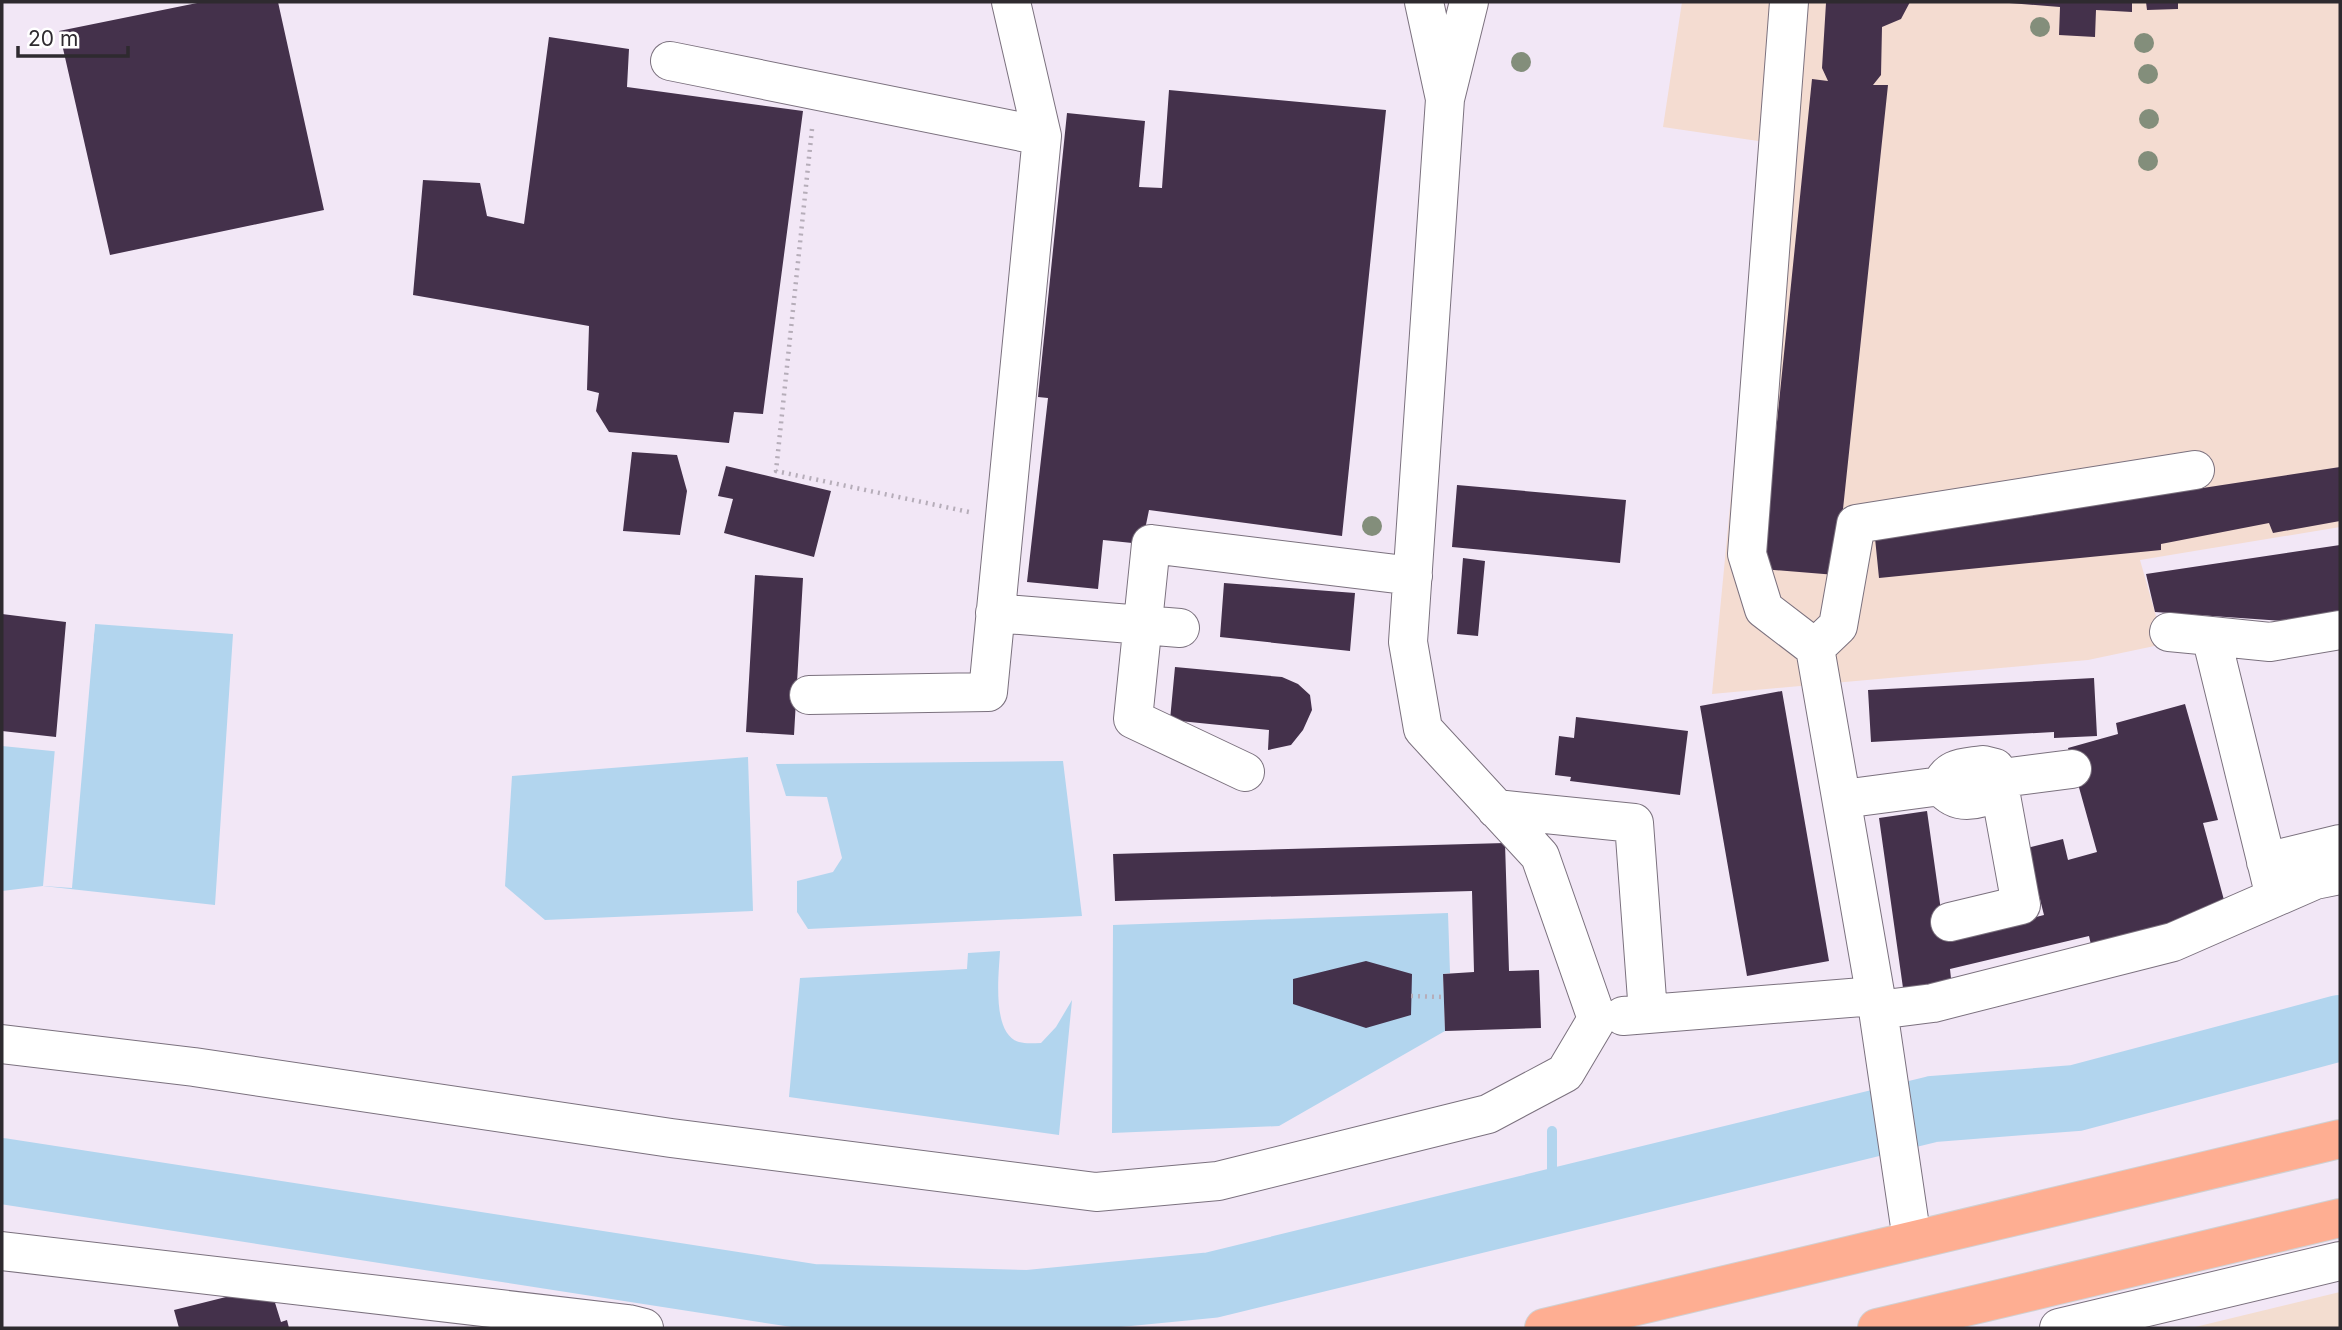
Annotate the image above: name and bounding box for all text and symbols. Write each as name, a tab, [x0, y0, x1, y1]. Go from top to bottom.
scale bar	[18, 14, 128, 58]
text: 20 m	[28, 26, 78, 51]

